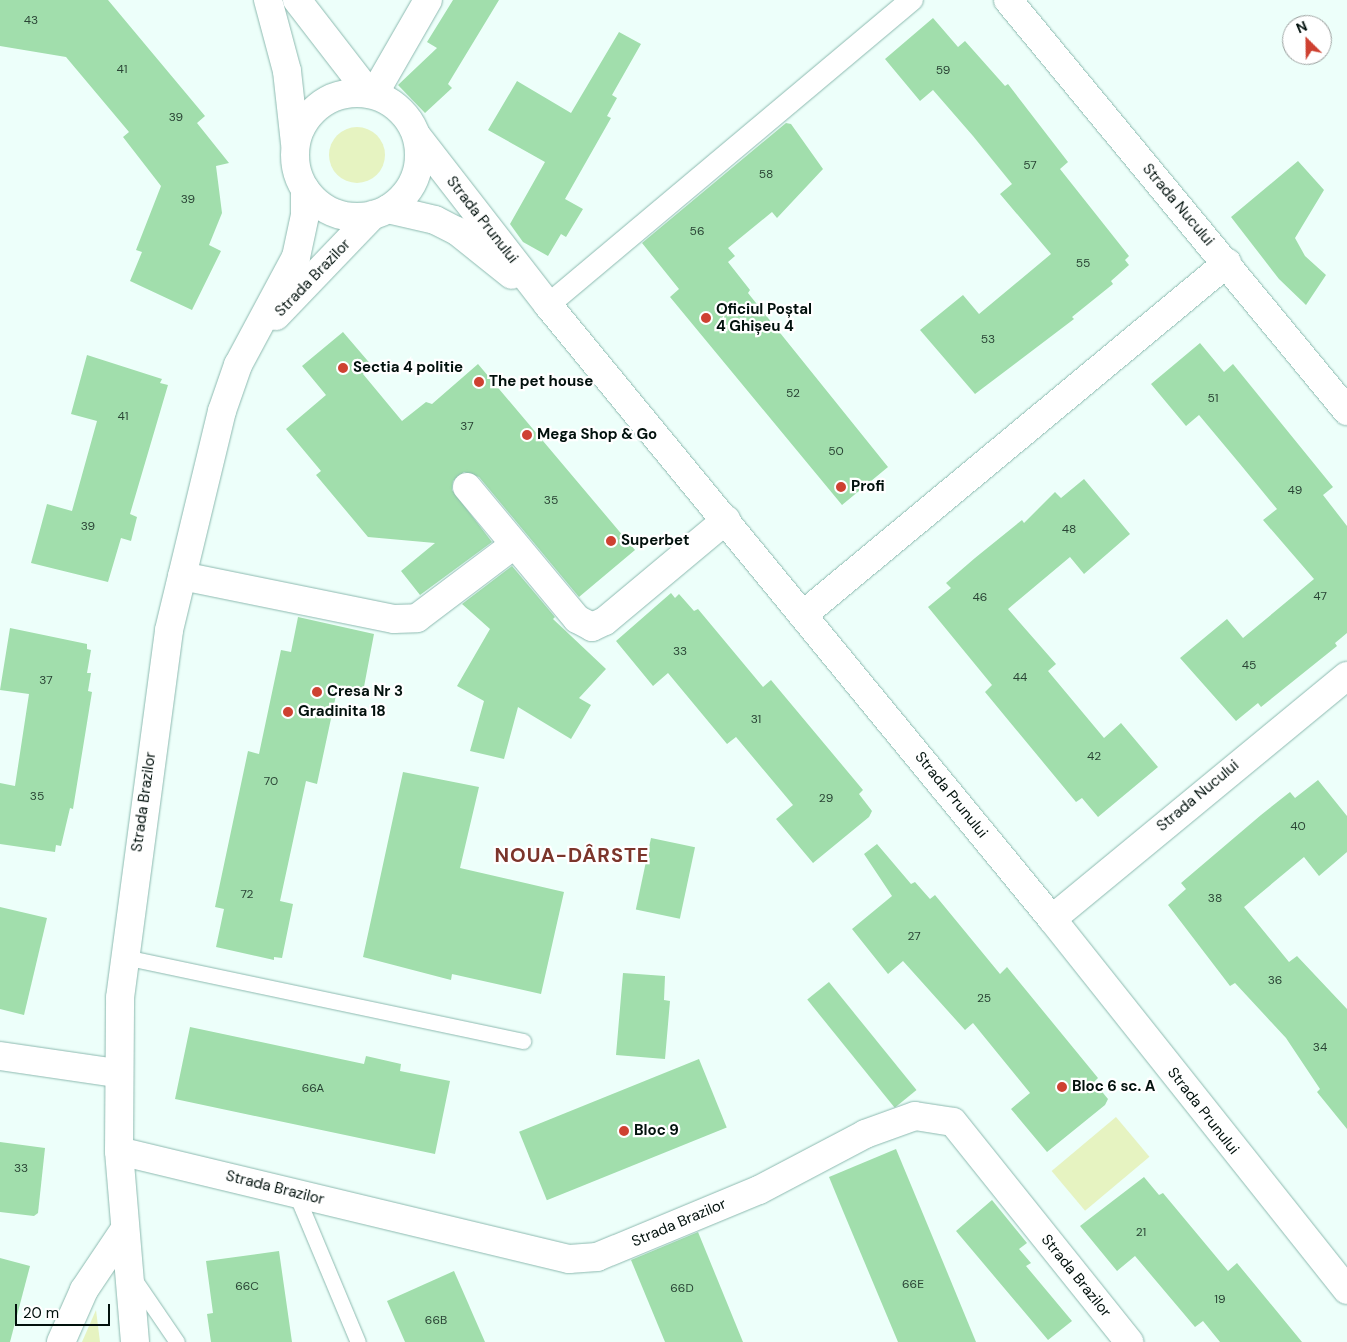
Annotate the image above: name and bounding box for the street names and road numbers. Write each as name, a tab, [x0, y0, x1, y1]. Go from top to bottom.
street label: Strada Nucului	[1138, 160, 1218, 250]
street label: Strada Prunului	[442, 173, 522, 267]
street label: Strada Brazilor	[271, 235, 355, 321]
street label: Strada Prunului	[911, 748, 991, 842]
street label: Strada Brazilor	[128, 751, 160, 853]
street label: Strada Nucului	[1153, 756, 1243, 836]
street label: Strada Prunului	[1163, 1064, 1243, 1158]
street label: Strada Brazilor	[224, 1167, 326, 1209]
street label: Strada Brazilor	[629, 1195, 729, 1251]
street label: Strada Brazilor	[1037, 1231, 1115, 1321]

